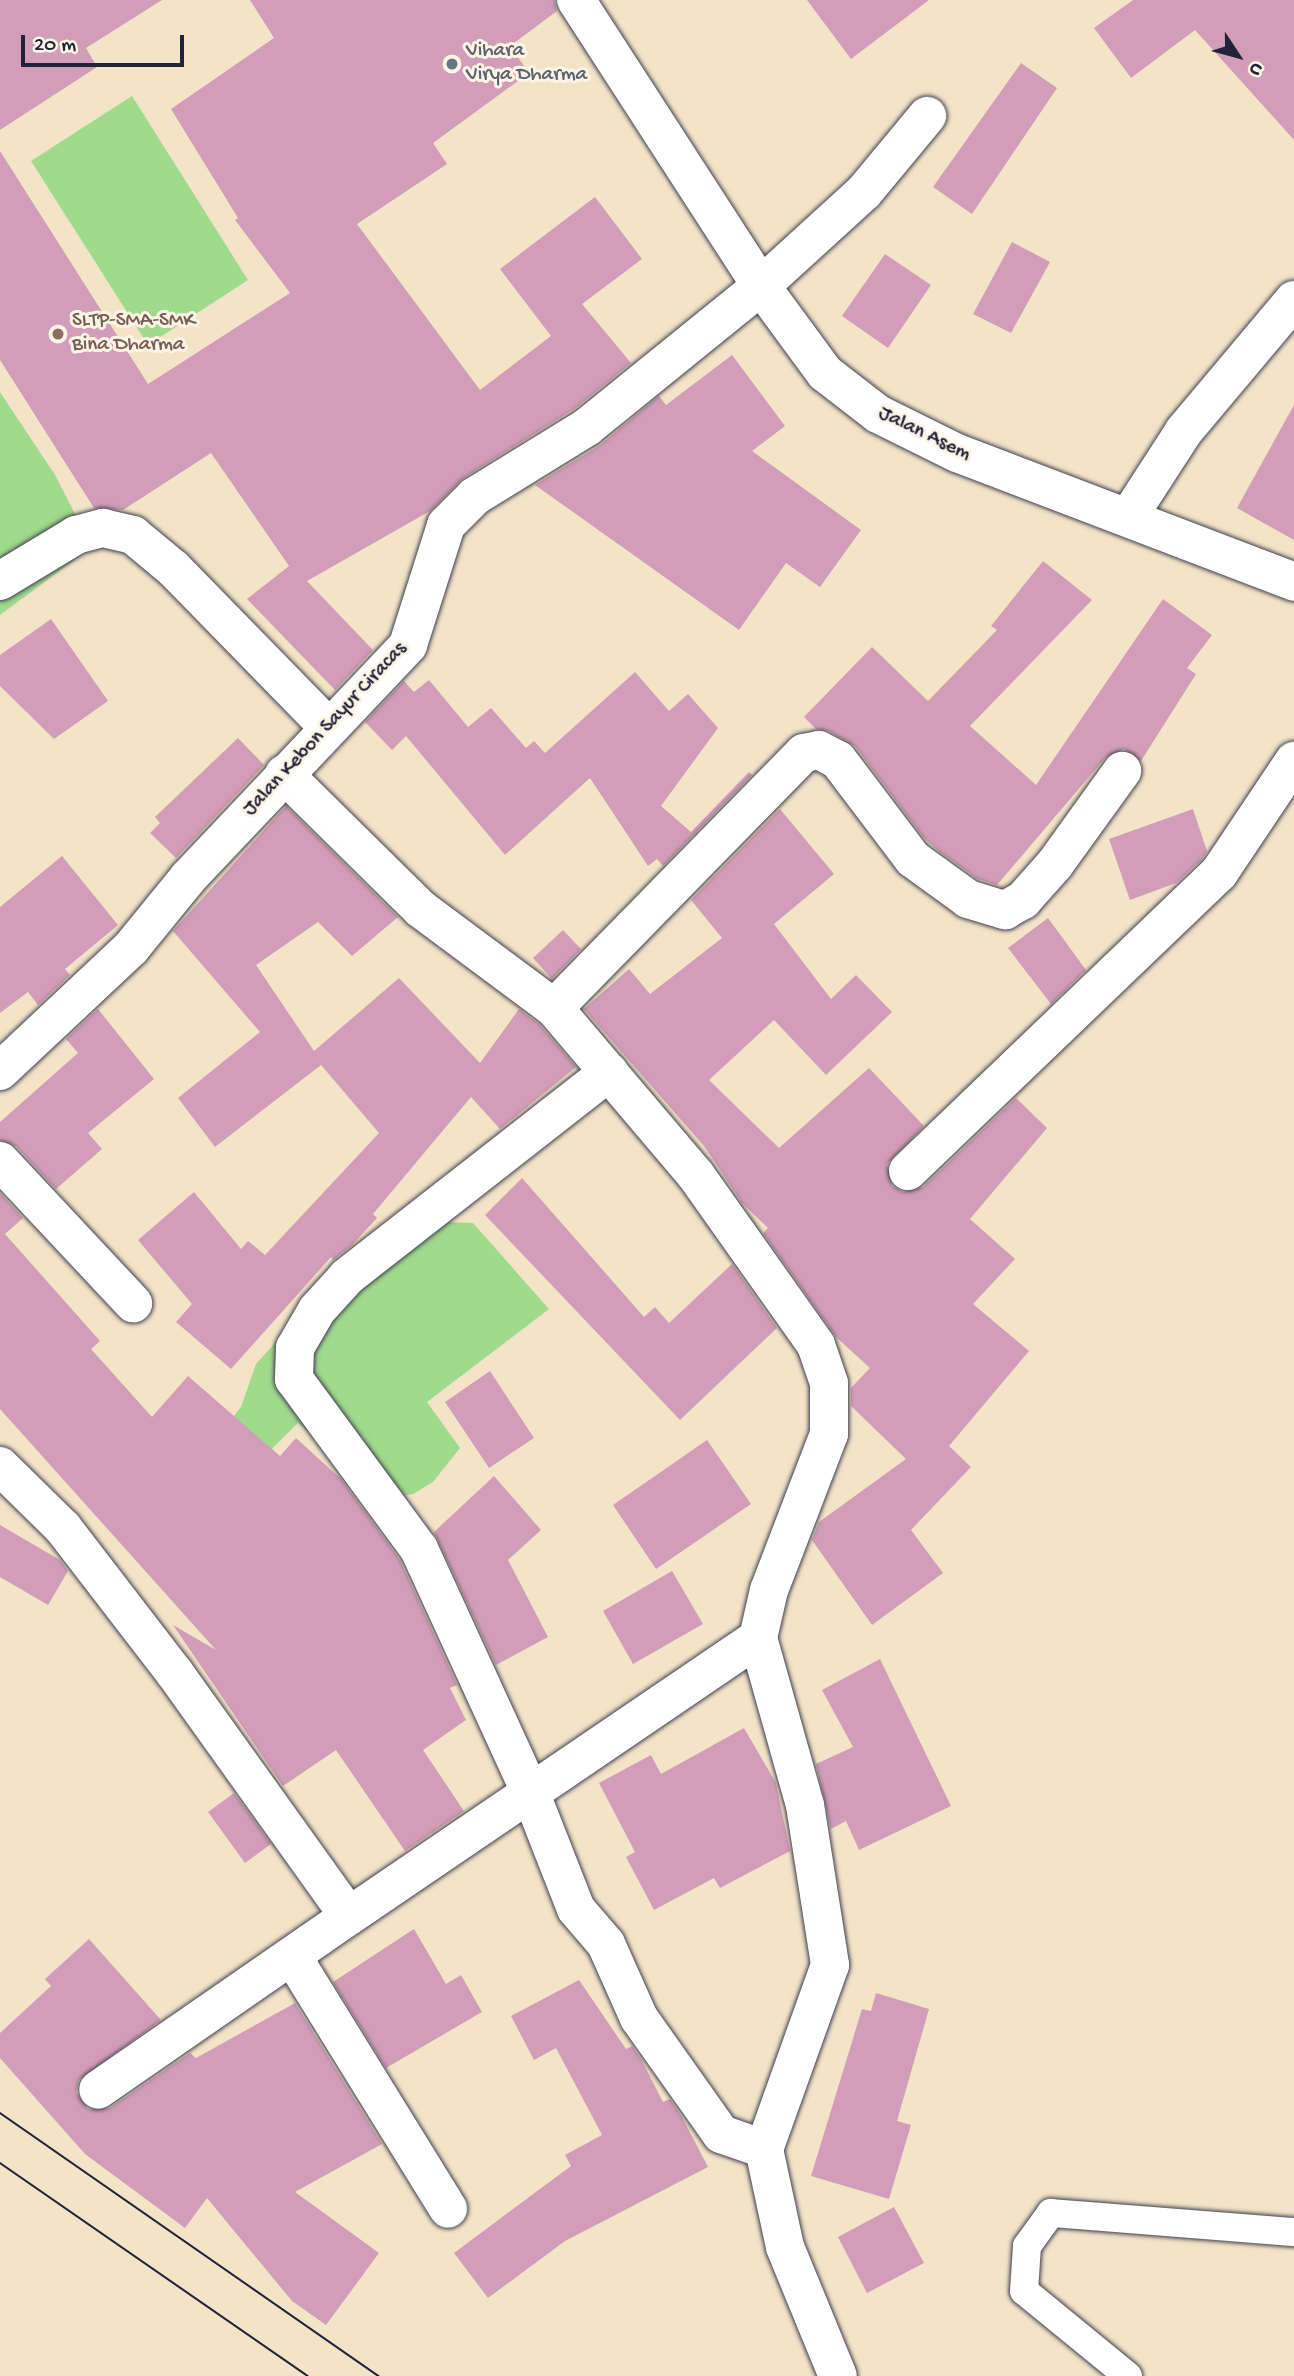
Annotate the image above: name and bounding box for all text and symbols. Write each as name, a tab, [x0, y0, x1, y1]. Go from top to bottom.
scale bar	[24, 21, 187, 65]
north arrow	[1203, 21, 1273, 91]
text: 20 m	[34, 34, 76, 59]
place label: Vihara Virya Dharma	[466, 39, 587, 89]
marker: Vihara Virya Dharma	[444, 56, 460, 72]
text: U	[1243, 57, 1268, 80]
place label: SLTP-SMA-SMK Bina Dharma	[72, 309, 195, 359]
marker: SLTP-SMA-SMK Bina Dharma	[50, 326, 66, 342]
street label: Jalan Asem	[874, 402, 974, 468]
street label: Jalan Kebon Sayur Ciracas	[239, 638, 413, 822]

